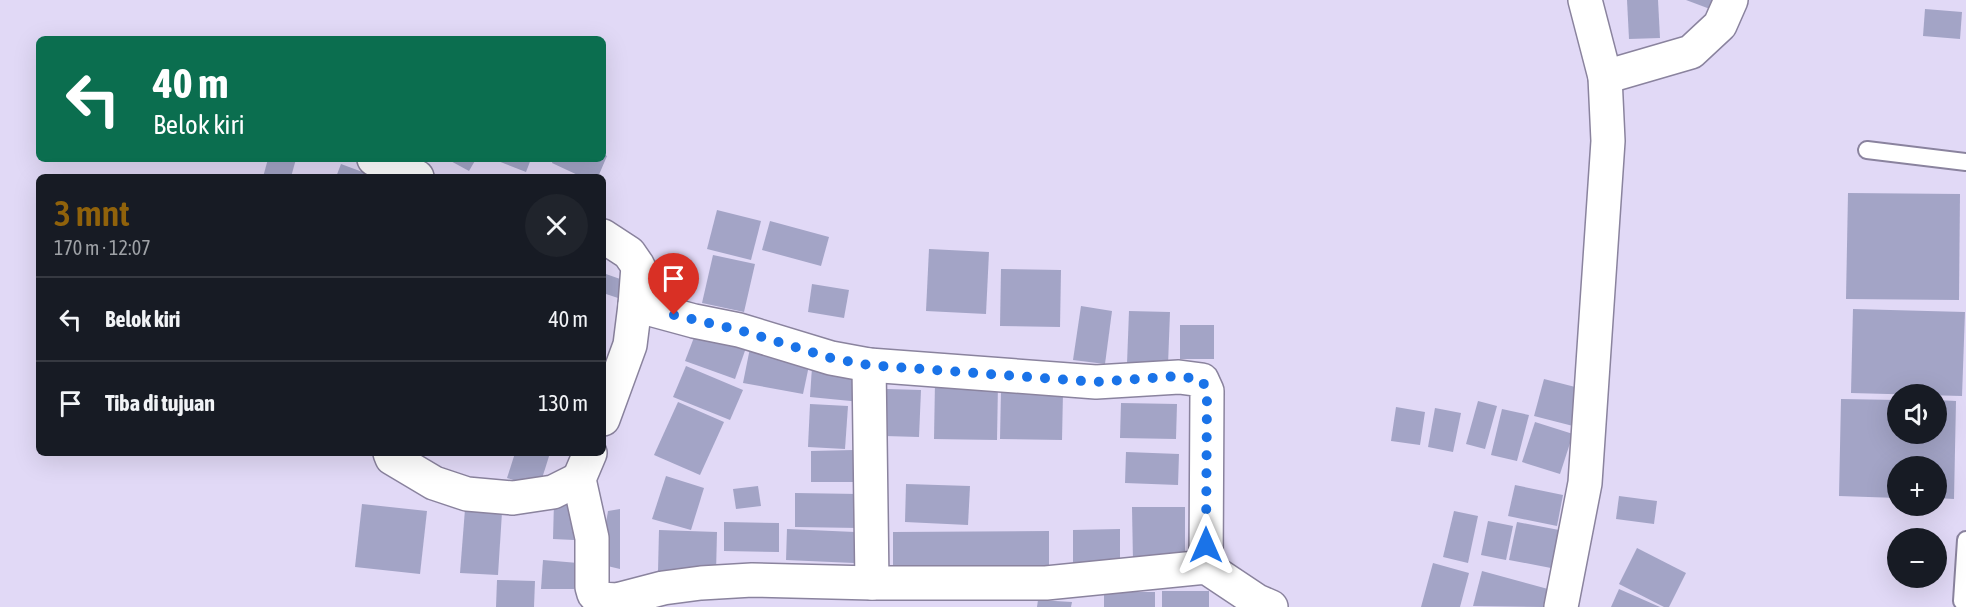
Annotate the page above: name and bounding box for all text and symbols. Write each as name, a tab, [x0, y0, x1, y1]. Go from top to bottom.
text: 40 m	[153, 59, 228, 107]
icon: left	[54, 60, 132, 138]
text: Belok kiri	[153, 109, 245, 140]
text: 3 mnt	[54, 192, 130, 234]
button: close	[525, 194, 588, 257]
text: 170 m · 12:07	[54, 236, 151, 259]
pin	[648, 253, 699, 315]
icon: arrive	[657, 262, 690, 295]
icon: left	[54, 303, 87, 336]
text: Belok kiri	[105, 306, 180, 332]
text: 40 m	[548, 306, 588, 332]
map controls	[1887, 384, 1947, 588]
button: sound	[1887, 384, 1947, 444]
icon: arrive	[54, 387, 87, 420]
text: Tiba di tujuan	[105, 390, 215, 416]
text: 130 m	[538, 390, 588, 416]
button: +	[1887, 456, 1947, 516]
position arrow	[1174, 513, 1238, 577]
button: −	[1887, 528, 1947, 588]

